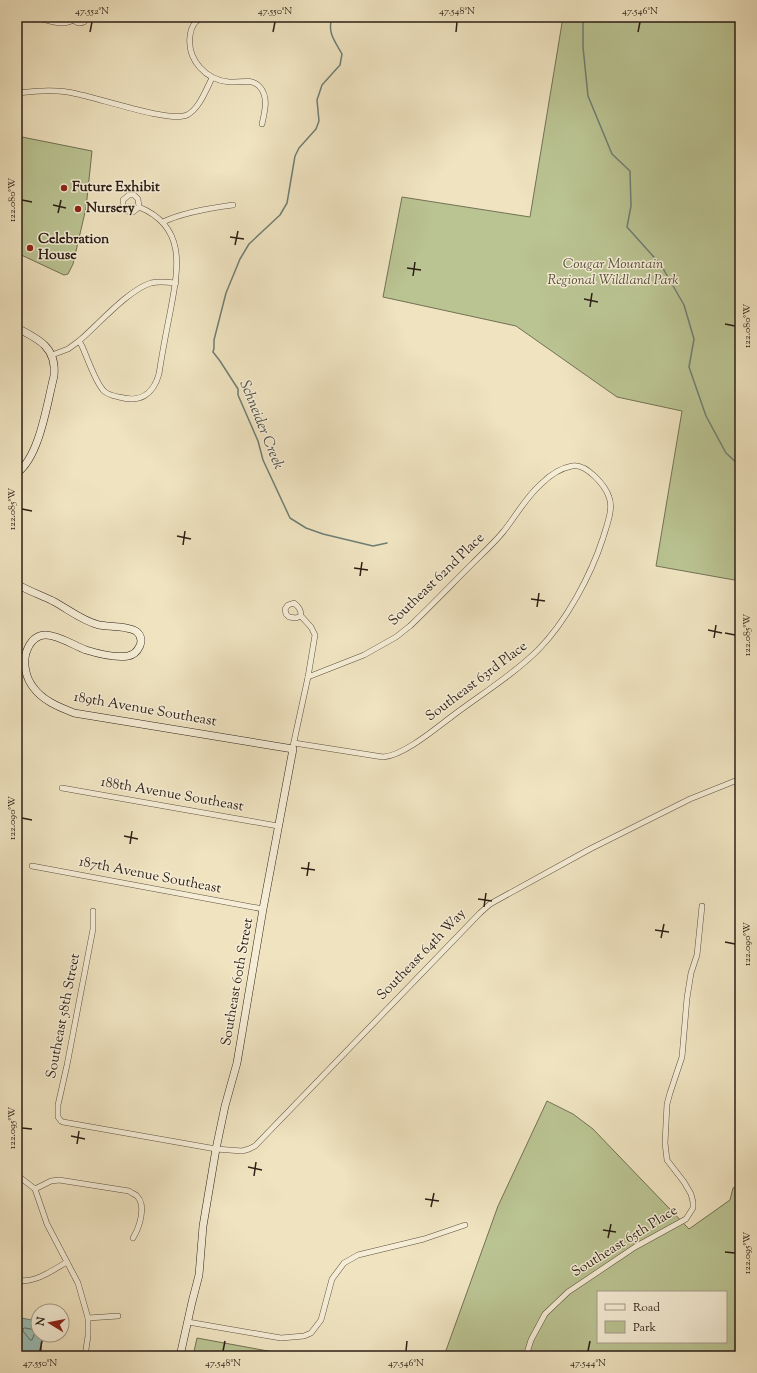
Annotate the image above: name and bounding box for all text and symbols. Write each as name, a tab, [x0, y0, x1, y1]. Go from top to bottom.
text: 47.552°N	[75, 4, 109, 19]
text: 47.550°N	[258, 4, 292, 19]
text: 47.548°N	[439, 4, 475, 19]
text: 47.546°N	[622, 4, 658, 19]
text: 122.080°W	[5, 178, 20, 222]
place label: Future Exhibit	[72, 178, 160, 198]
marker: Future Exhibit	[59, 183, 69, 193]
place label: Nursery	[86, 199, 135, 219]
marker: Nursery	[73, 204, 83, 214]
place label: Celebration House	[38, 230, 110, 266]
marker: Celebration House	[25, 243, 35, 253]
park label: Cougar Mountain Regional Wildland Park	[547, 255, 679, 291]
text: 122.080°W	[740, 304, 755, 348]
water label: Schneider Creek	[234, 377, 289, 473]
text: 122.085°W	[5, 488, 20, 530]
street label: Southeast 62nd Place	[385, 529, 489, 631]
text: 122.085°W	[740, 614, 755, 656]
street label: Southeast 63rd Place	[422, 637, 532, 727]
street label: 189th Avenue Southeast	[72, 688, 218, 732]
street label: 188th Avenue Southeast	[99, 773, 245, 817]
text: 122.090°W	[5, 796, 20, 840]
street label: 187th Avenue Southeast	[77, 852, 223, 900]
street label: Southeast 64th Way	[373, 905, 471, 1005]
street label: Southeast 60th Street	[217, 916, 259, 1048]
text: 122.090°W	[740, 922, 755, 966]
street label: Southeast 58th Street	[42, 952, 86, 1080]
text: 122.095°W	[5, 1107, 20, 1149]
street label: Southeast 65th Place	[568, 1201, 682, 1283]
text: 122.095°W	[740, 1232, 755, 1274]
legend	[597, 1291, 727, 1343]
text: Road	[633, 1299, 660, 1317]
north arrow	[30, 1303, 70, 1343]
text: N	[32, 1316, 50, 1328]
text: Park	[633, 1319, 656, 1337]
text: 47.550°N	[23, 1356, 57, 1371]
text: 47.548°N	[205, 1356, 241, 1371]
text: 47.546°N	[388, 1356, 424, 1371]
text: 47.544°N	[570, 1356, 606, 1371]

